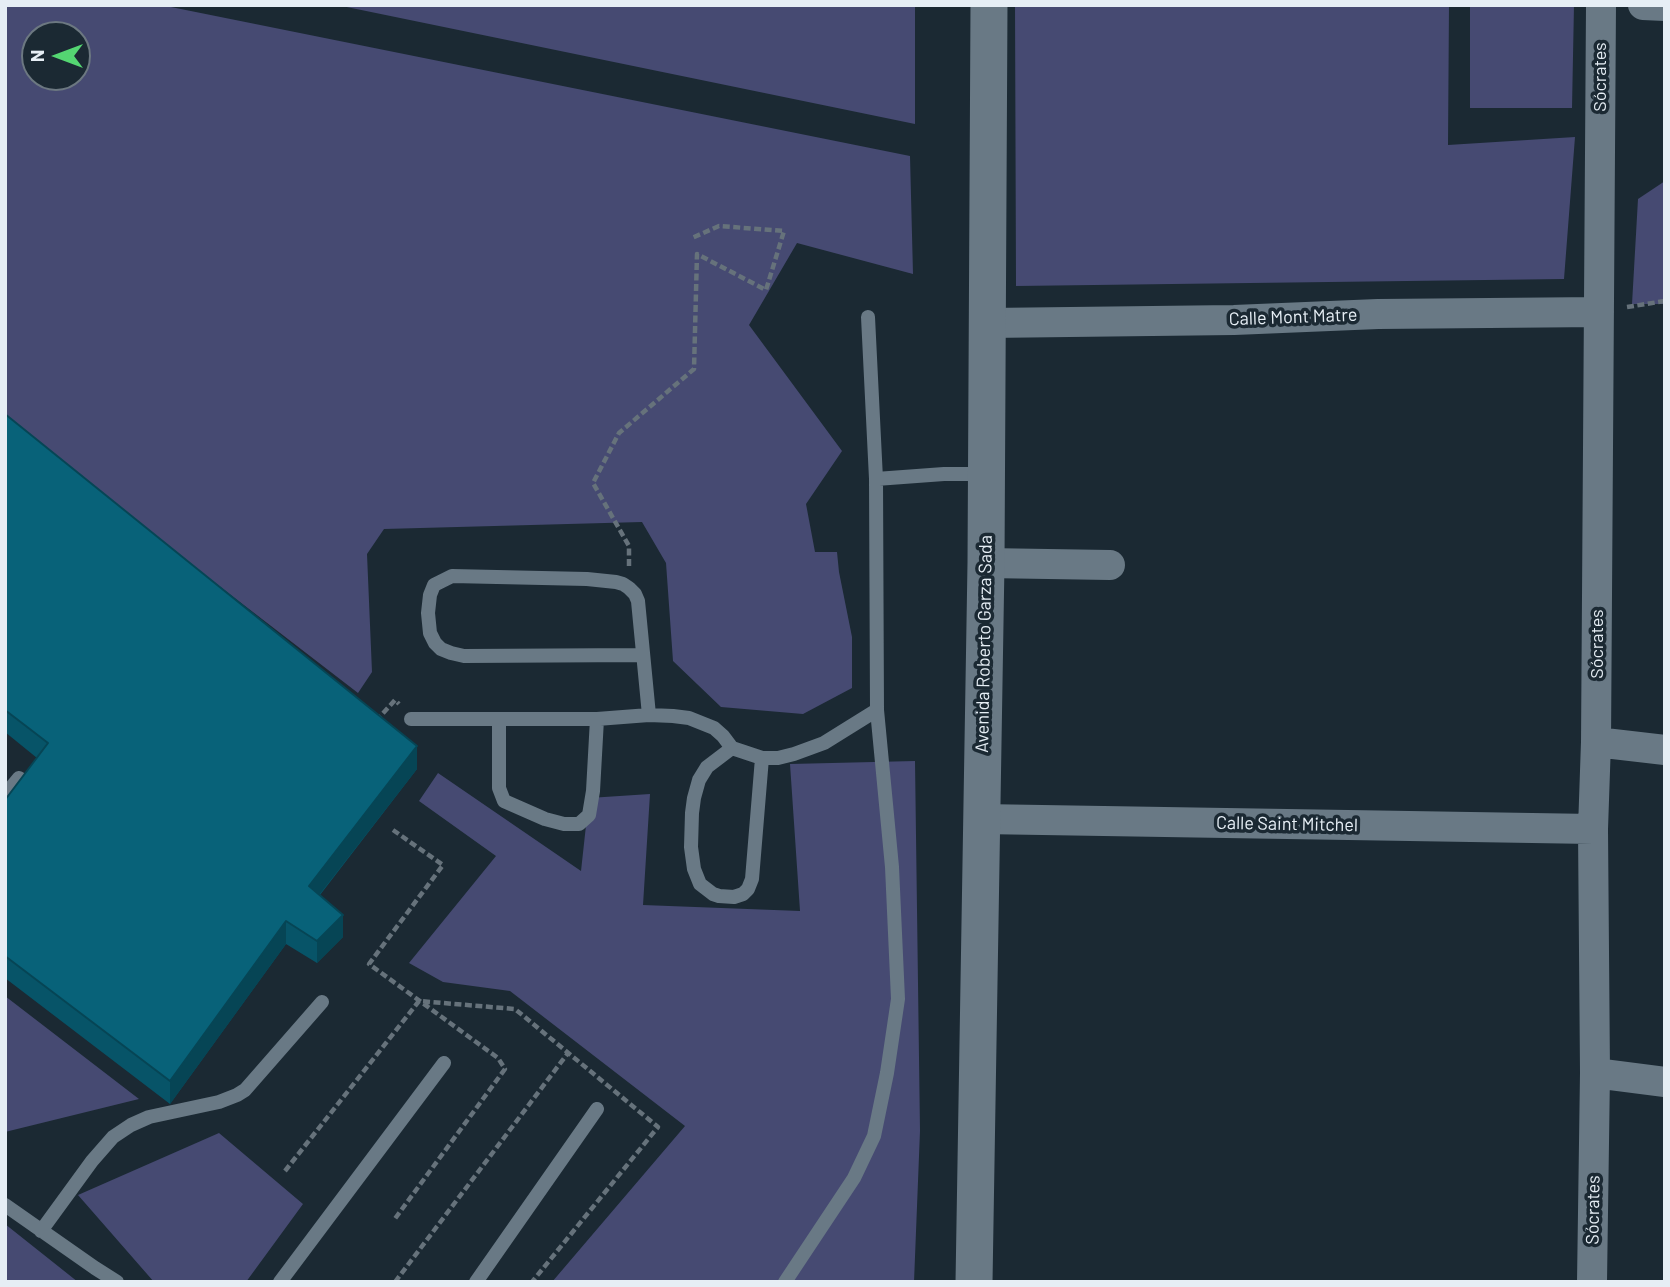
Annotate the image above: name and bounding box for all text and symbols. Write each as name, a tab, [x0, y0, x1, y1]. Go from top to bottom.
north arrow	[21, 21, 91, 91]
street label: Sócrates	[1589, 42, 1611, 112]
text: N	[25, 50, 48, 62]
street label: Calle Mont Matre	[1228, 304, 1358, 330]
street label: Avenida Roberto Garza Sada	[971, 535, 997, 753]
street label: Sócrates	[1586, 609, 1608, 679]
street label: Calle Saint Mitchel	[1216, 812, 1358, 836]
street label: Sócrates	[1582, 1175, 1604, 1245]

